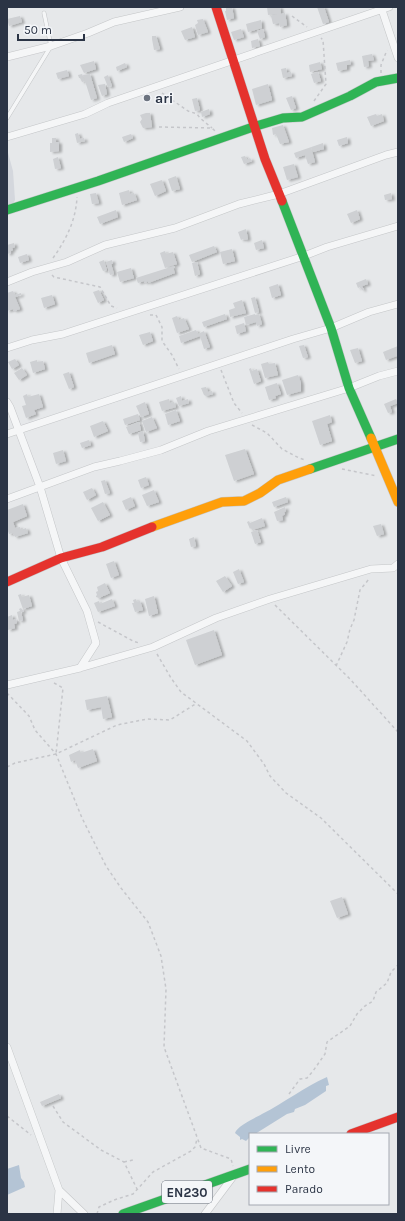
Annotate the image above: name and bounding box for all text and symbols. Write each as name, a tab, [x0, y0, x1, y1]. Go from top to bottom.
scale bar	[18, 16, 84, 42]
text: 50 m	[24, 23, 52, 37]
place label: ari	[155, 90, 173, 107]
marker: ari	[142, 93, 152, 103]
legend	[249, 1133, 389, 1205]
text: Livre	[285, 1142, 311, 1156]
text: Lento	[285, 1162, 315, 1176]
road number: EN230	[162, 1181, 212, 1203]
text: Parado	[285, 1182, 323, 1196]

